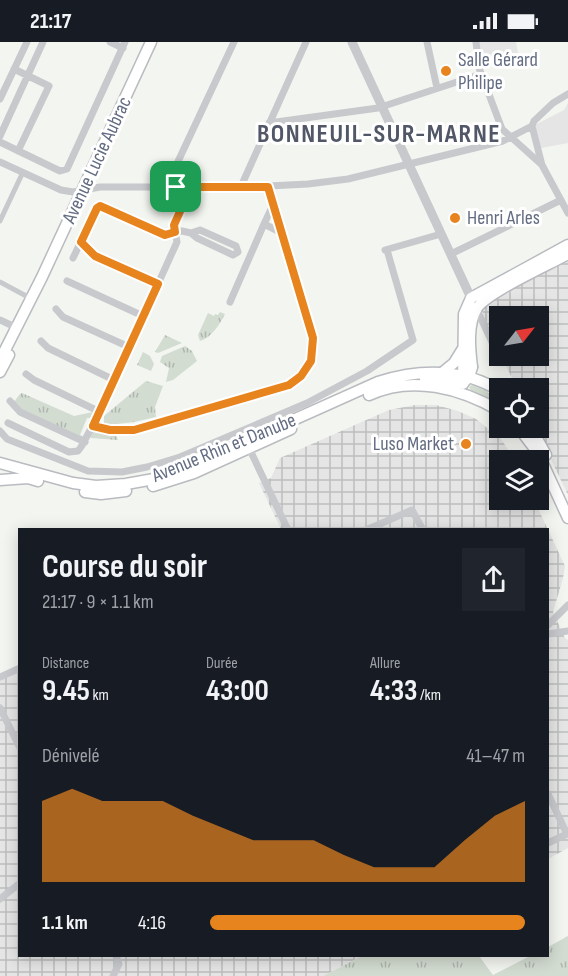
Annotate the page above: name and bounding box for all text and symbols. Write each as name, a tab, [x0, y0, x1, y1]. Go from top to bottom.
text: 21:17	[30, 8, 71, 35]
place label: Salle Gérard Philipe	[458, 48, 538, 95]
marker: Salle Gérard Philipe	[439, 64, 453, 78]
street label: Avenue Lucie Aubrac	[57, 93, 137, 228]
district label: BONNEUIL-SUR-MARNE	[257, 119, 501, 150]
pin	[150, 161, 201, 212]
icon: arrive	[159, 170, 192, 203]
place label: Henri Arles	[467, 206, 540, 230]
marker: Henri Arles	[448, 211, 462, 225]
north arrow	[489, 306, 549, 366]
map controls	[489, 306, 549, 510]
button: locate	[489, 378, 549, 438]
street label: Avenue Rhin et Danube	[148, 408, 300, 488]
place label: Luso Market	[373, 432, 454, 456]
marker: Luso Market	[459, 437, 473, 451]
button: layers	[489, 450, 549, 510]
text: Course du soir	[42, 547, 207, 587]
button: share	[462, 548, 525, 611]
text: 21:17 · 9 × 1.1 km	[42, 590, 154, 614]
text: Distance	[42, 654, 89, 673]
text: Durée	[206, 654, 238, 673]
text: Allure	[370, 654, 400, 673]
text: 9.45	[42, 673, 90, 709]
text: 43:00	[206, 673, 269, 709]
text: 4:33	[370, 673, 418, 709]
text: km	[90, 686, 109, 705]
text: /km	[418, 686, 441, 705]
text: Dénivelé	[42, 744, 100, 768]
text: 41–47 m	[466, 744, 525, 768]
text: 1.1 km	[42, 911, 88, 935]
text: 4:16	[138, 911, 166, 935]

